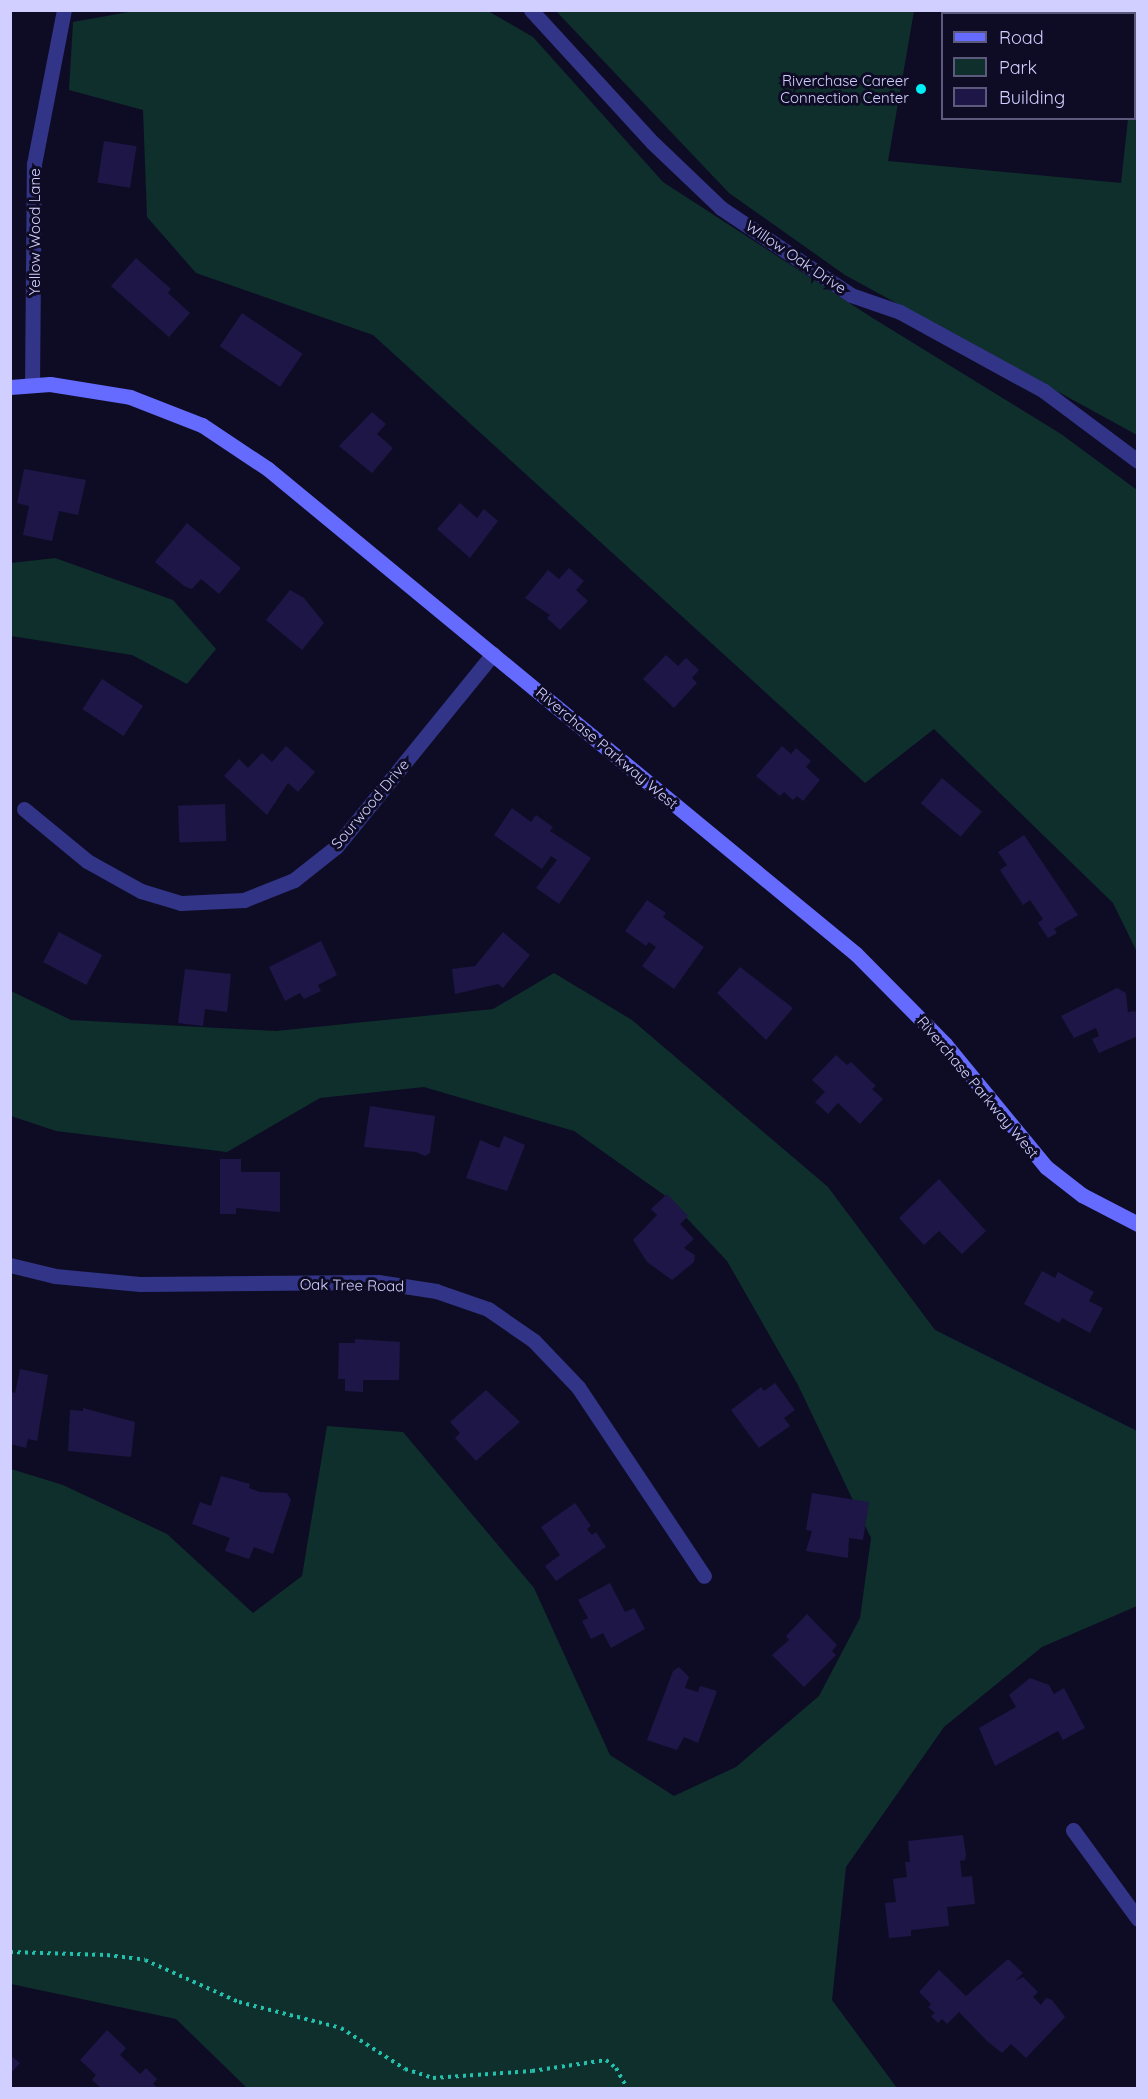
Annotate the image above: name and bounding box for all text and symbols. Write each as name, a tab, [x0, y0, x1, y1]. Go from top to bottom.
legend	[941, 12, 1136, 120]
text: Road	[999, 26, 1044, 49]
text: Park	[999, 56, 1037, 79]
place label: Riverchase Career Connection Center	[780, 71, 909, 106]
marker: Riverchase Career Connection Center	[914, 82, 928, 96]
text: Building	[999, 86, 1065, 109]
street label: Yellow Wood Lane	[26, 168, 44, 296]
street label: Willow Oak Drive	[742, 217, 850, 297]
street label: Riverchase Parkway West	[532, 683, 682, 813]
street label: Sourwood Drive	[327, 756, 413, 852]
street label: Riverchase Parkway West	[913, 1012, 1043, 1162]
street label: Oak Tree Road	[300, 1275, 404, 1295]

